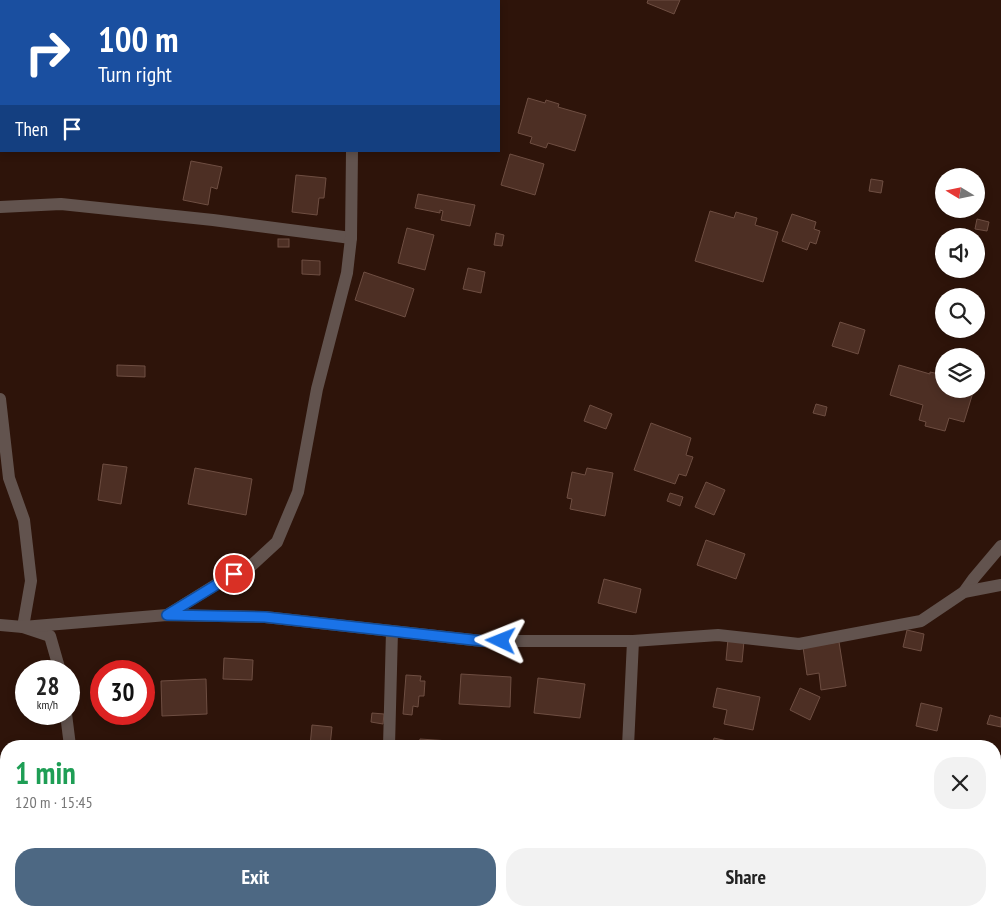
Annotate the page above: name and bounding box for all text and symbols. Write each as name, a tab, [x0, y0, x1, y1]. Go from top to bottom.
text: 100 m	[98, 16, 179, 62]
icon: right	[15, 20, 80, 85]
text: Turn right	[98, 60, 172, 88]
icon: arrive	[58, 115, 86, 143]
text: Then	[15, 117, 48, 141]
north arrow	[935, 168, 985, 218]
map controls	[935, 168, 985, 398]
button: sound	[935, 228, 985, 278]
button: search	[935, 288, 985, 338]
button: layers	[935, 348, 985, 398]
pin	[213, 553, 255, 595]
icon: arrive	[220, 560, 248, 588]
position arrow	[474, 614, 526, 666]
speed limit sign: 30	[90, 660, 155, 725]
text: 28	[36, 670, 59, 702]
text: km/h	[37, 697, 58, 712]
text: 1 min	[15, 753, 76, 792]
button: close	[934, 757, 986, 809]
text: 120 m · 15:45	[15, 792, 93, 812]
button: Exit	[15, 848, 496, 906]
button: Share	[506, 848, 986, 906]

